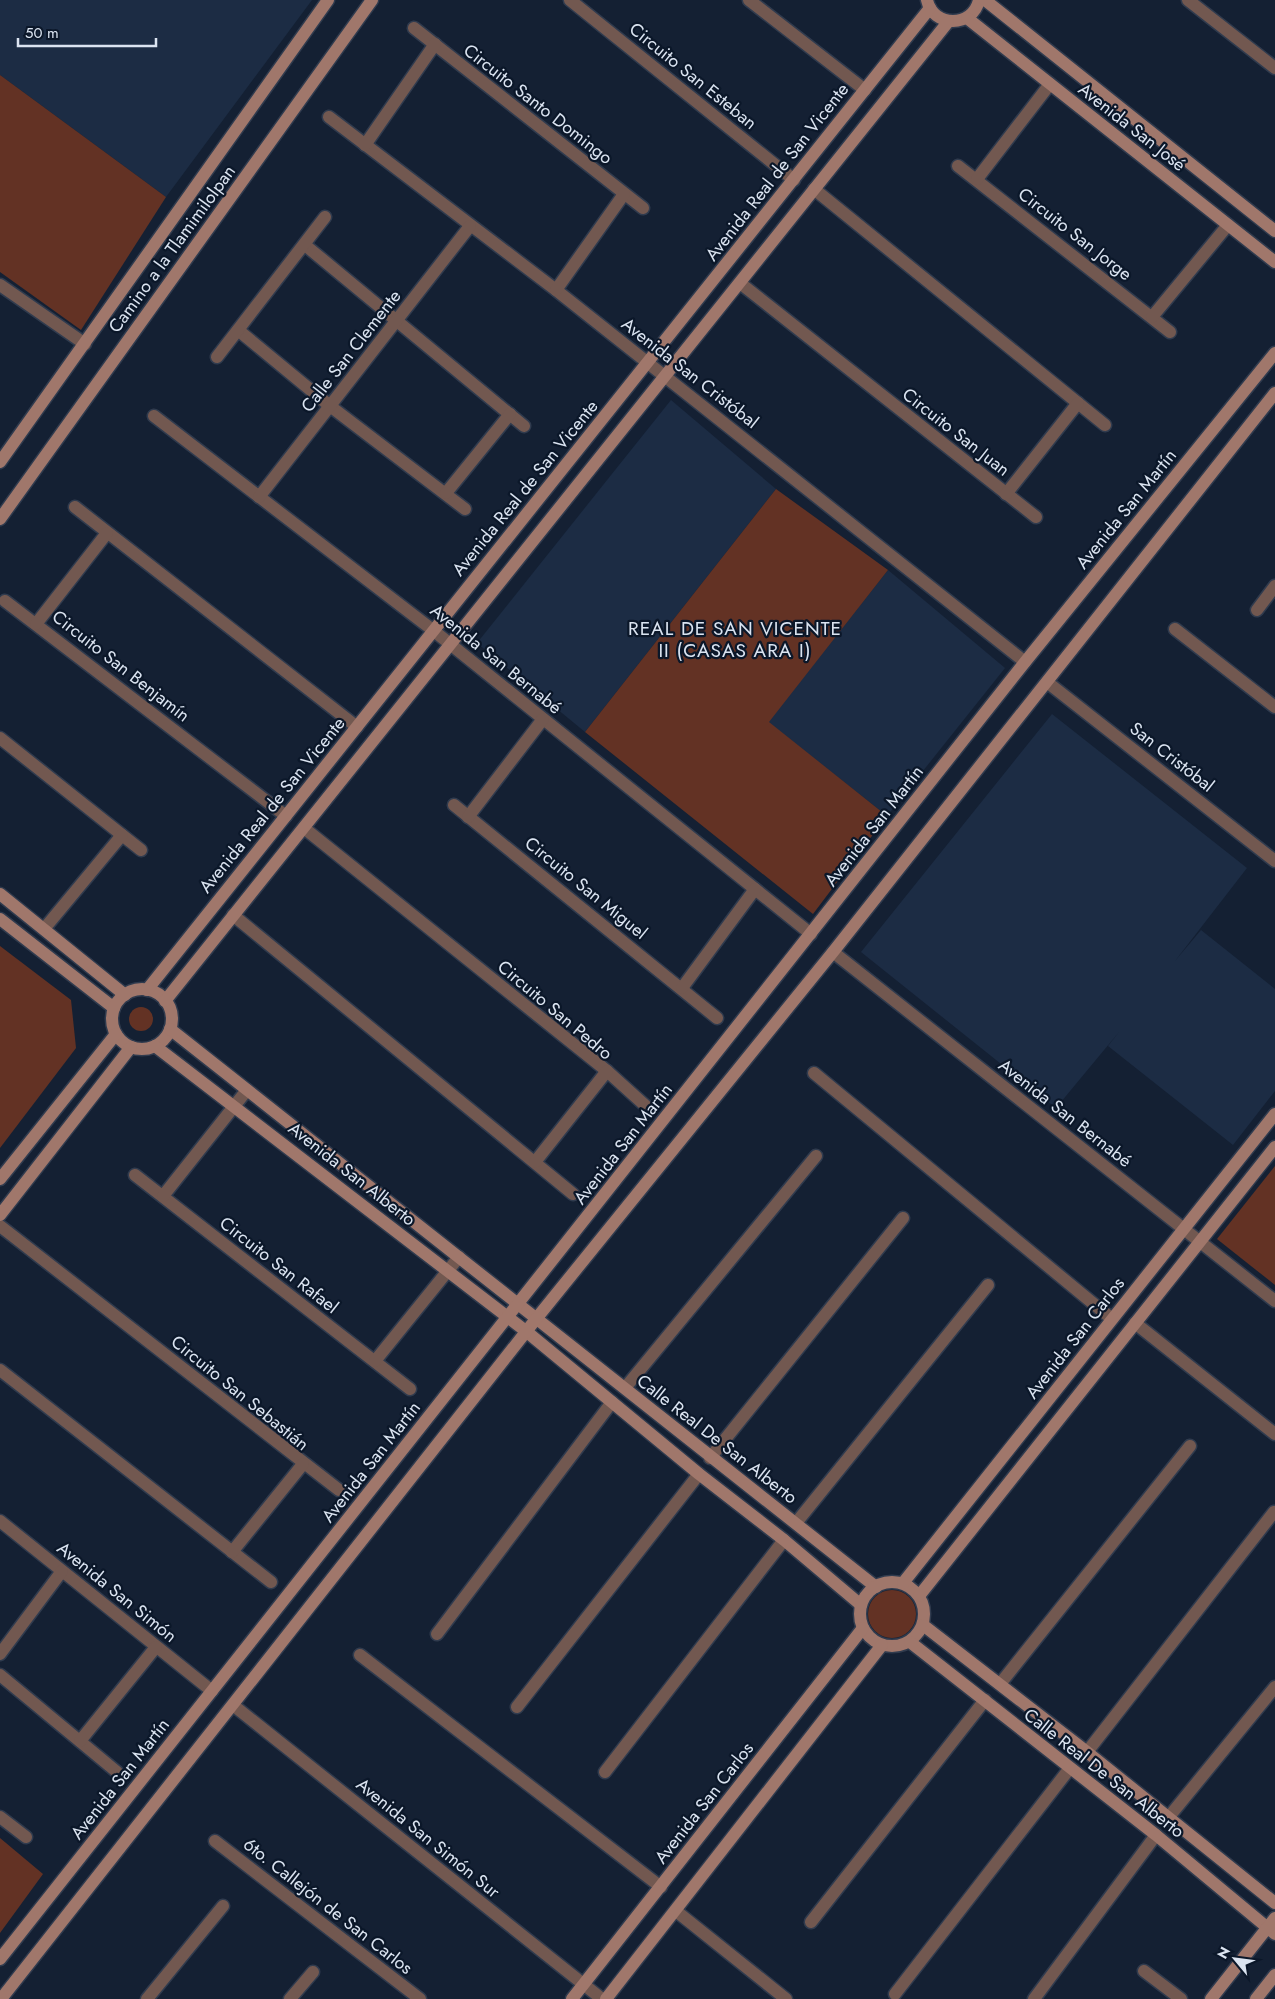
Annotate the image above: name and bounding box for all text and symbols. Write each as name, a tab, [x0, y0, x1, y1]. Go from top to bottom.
scale bar	[18, 15, 155, 47]
street label: Circuito San Esteban	[624, 16, 762, 136]
text: 50 m	[25, 22, 59, 44]
street label: Circuito Santo Domingo	[458, 37, 618, 171]
street label: Avenida Real de San Vicente	[699, 77, 855, 267]
street label: Avenida San José	[1073, 77, 1191, 177]
street label: Camino a la Tlamimilolpan	[102, 160, 242, 338]
street label: Circuito San Jorge	[1013, 181, 1137, 287]
street label: Calle San Clemente	[295, 284, 407, 418]
street label: Avenida San Cristóbal	[616, 311, 764, 435]
street label: Circuito San Juan	[897, 382, 1015, 482]
street label: Avenida Real de San Vicente	[446, 394, 604, 582]
street label: Avenida San Martín	[1069, 443, 1183, 575]
street label: Avenida San Bernabé	[425, 598, 567, 720]
street label: Circuito San Benjamín	[47, 604, 195, 728]
district label: REAL DE SAN VICENTE II (CASAS ARA I)	[628, 615, 842, 664]
street label: Avenida Real de San Vicente	[193, 711, 351, 899]
street label: San Cristóbal	[1124, 716, 1220, 798]
street label: Avenida San Martín	[818, 760, 930, 892]
street label: Circuito San Miguel	[519, 830, 653, 946]
street label: Circuito San Pedro	[492, 954, 618, 1066]
street label: Avenida San Bernabé	[993, 1053, 1137, 1173]
street label: Avenida San Martín	[567, 1078, 679, 1210]
street label: Avenida San Alberto	[283, 1116, 421, 1232]
street label: Circuito San Rafael	[214, 1210, 344, 1320]
street label: Avenida San Carlos	[1019, 1272, 1131, 1404]
street label: Circuito San Sebastián	[165, 1329, 315, 1457]
street label: Calle Real De San Alberto	[631, 1368, 803, 1510]
street label: Avenida San Martín	[315, 1396, 427, 1528]
street label: Avenida San Simón	[51, 1535, 183, 1649]
street label: Calle Real De San Alberto	[1018, 1702, 1190, 1844]
street label: Avenida San Martín	[64, 1713, 176, 1845]
street label: Avenida San Carlos	[648, 1737, 760, 1869]
street label: Avenida San Simón Sur	[350, 1772, 506, 1905]
street label: 6to. Callejón de San Carlos	[238, 1831, 418, 1981]
north arrow	[1210, 1934, 1260, 1984]
text: N	[1212, 1943, 1235, 1962]

